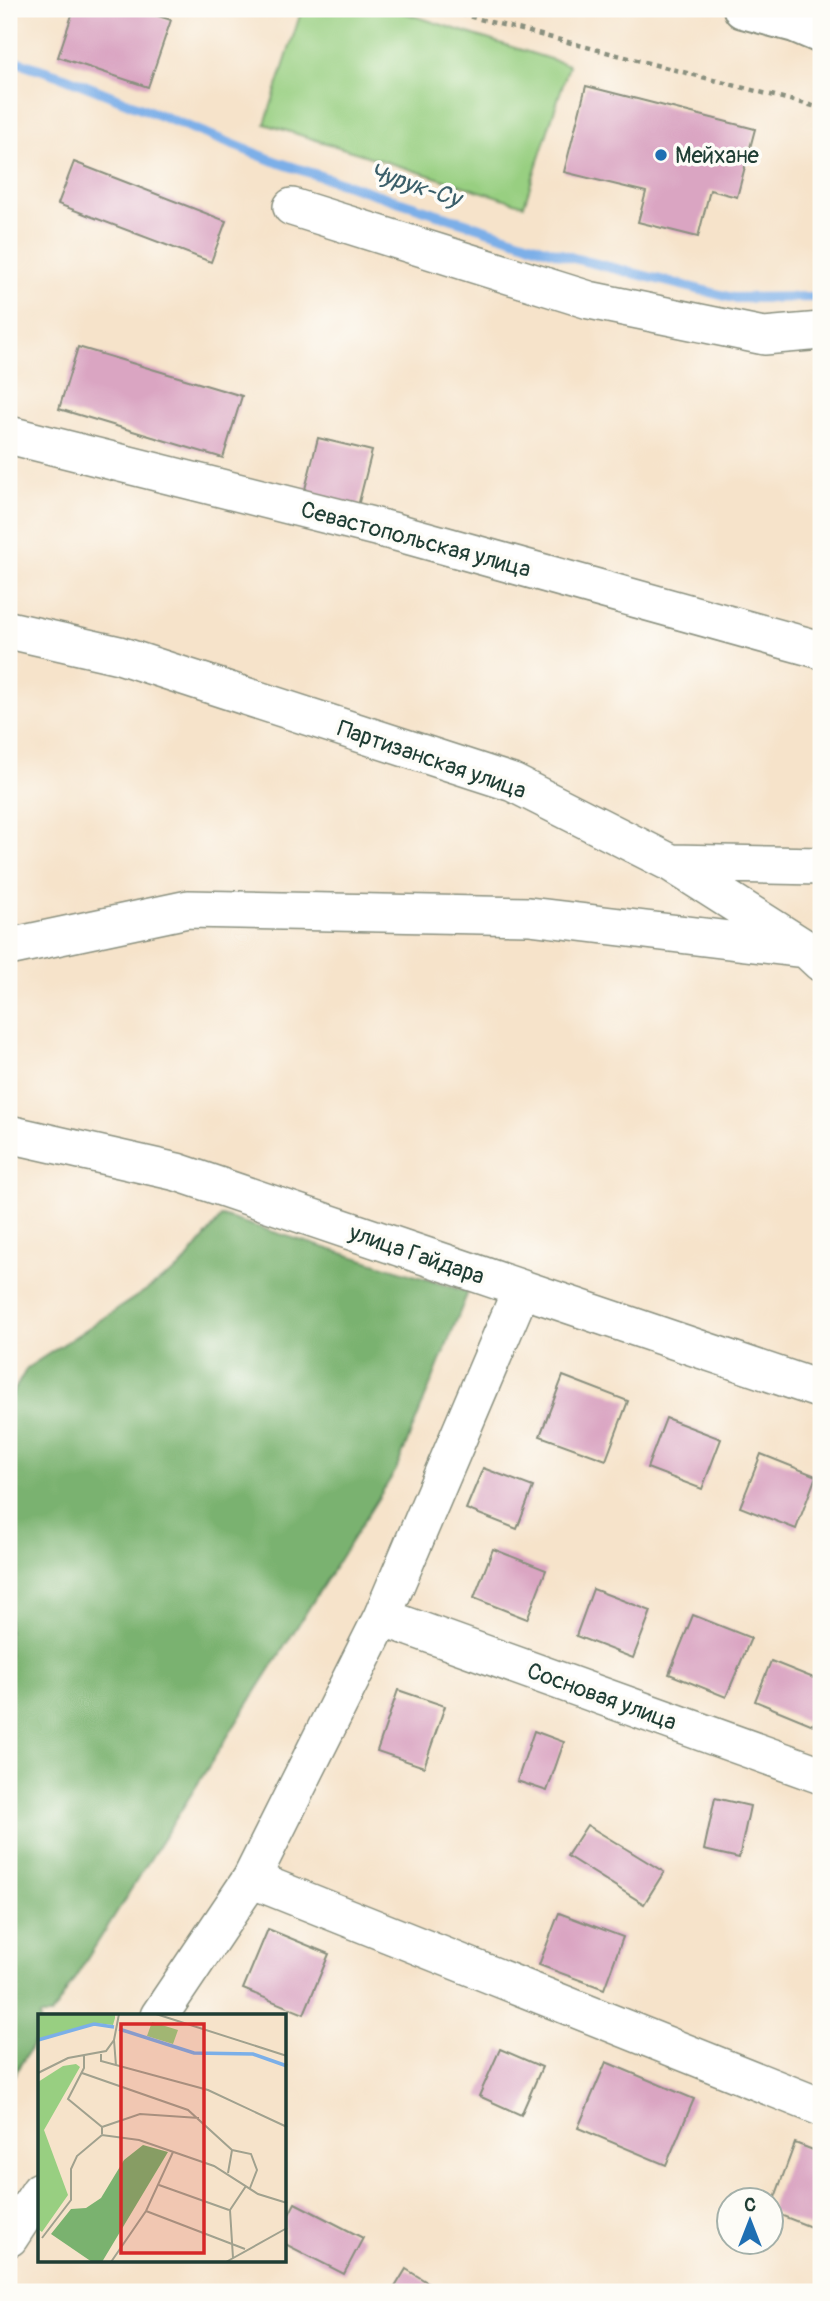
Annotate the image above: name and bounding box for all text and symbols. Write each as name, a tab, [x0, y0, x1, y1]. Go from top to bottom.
place label: Мейхане	[675, 141, 760, 170]
marker: Мейхане	[653, 147, 669, 163]
water label: Чурук-Су	[366, 157, 467, 215]
street label: Севастопольская улица	[298, 495, 534, 584]
street label: Партизанская улица	[334, 714, 530, 805]
street label: улица Гайдара	[344, 1217, 488, 1291]
street label: Сосновая улица	[523, 1656, 681, 1737]
inset map	[38, 2014, 287, 2262]
north arrow	[714, 2186, 784, 2256]
text: С	[744, 2193, 756, 2217]

